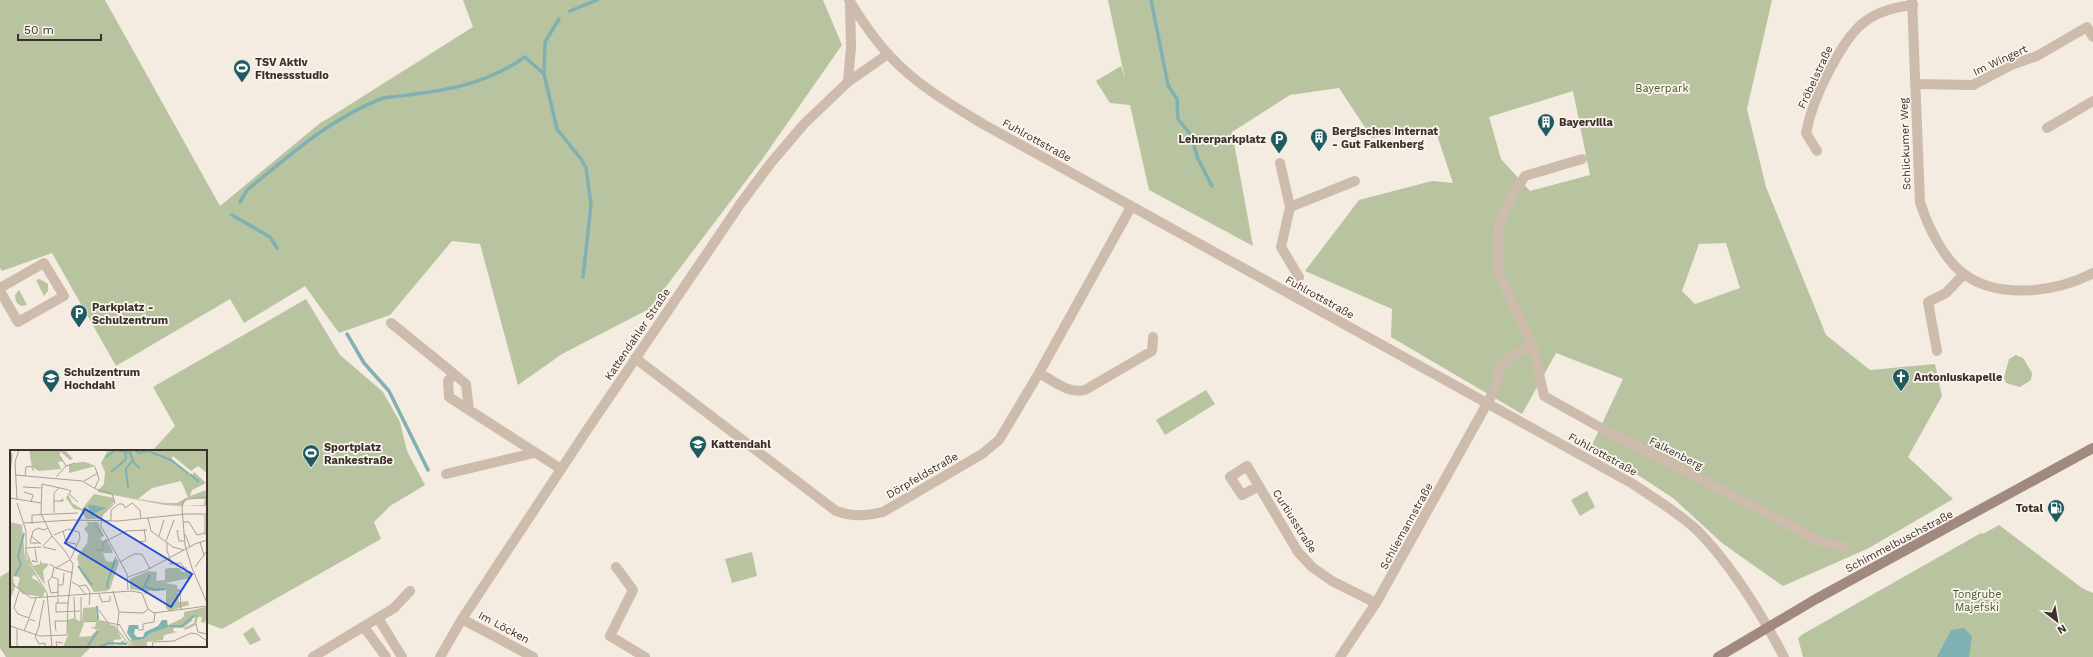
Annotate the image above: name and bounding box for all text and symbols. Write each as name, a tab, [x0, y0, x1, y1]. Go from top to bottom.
scale bar	[18, 16, 101, 42]
text: 50 m	[24, 23, 54, 37]
street label: Im Wingert	[1971, 42, 2030, 79]
street label: Fröbelstraße	[1795, 44, 1836, 111]
place label: TSV Aktiv Fitnessstudio	[255, 56, 329, 82]
sports icon: TSV Aktiv Fitnessstudio	[232, 58, 252, 83]
park label: Bayerpark	[1635, 82, 1689, 95]
street label: Schlickumer Weg	[1897, 97, 1914, 190]
building icon: Bayervilla	[1536, 112, 1556, 137]
street label: Fuhlrottstraße	[1000, 116, 1073, 165]
place label: Bayervilla	[1559, 116, 1613, 129]
place label: Bergisches Internat - Gut Falkenberg	[1332, 125, 1438, 151]
building icon: Bergisches Internat - Gut Falkenberg	[1309, 127, 1329, 152]
parking icon: Lehrerparkplatz	[1269, 129, 1289, 154]
place label: Lehrerparkplatz	[1179, 133, 1266, 146]
street label: Fuhlrottstraße	[1283, 273, 1356, 322]
street label: Kattendahler Straße	[602, 286, 673, 383]
place label: Parkplatz - Schulzentrum	[92, 301, 168, 327]
parking icon: Parkplatz - Schulzentrum	[69, 303, 89, 328]
place label: Schulzentrum Hochdahl	[64, 366, 140, 392]
church icon: Antoniuskapelle	[1891, 367, 1911, 392]
school or university icon: Schulzentrum Hochdahl	[41, 368, 61, 393]
place label: Antoniuskapelle	[1914, 371, 2002, 384]
street label: Fuhlrottstraße	[1566, 430, 1639, 479]
school or university icon: Kattendahl	[688, 434, 708, 459]
street label: Falkenberg	[1647, 434, 1705, 473]
place label: Kattendahl	[711, 438, 771, 451]
place label: Sportplatz Rankestraße	[324, 441, 393, 467]
sports icon: Sportplatz Rankestraße	[301, 443, 321, 468]
inset map	[10, 450, 207, 647]
street label: Dörpfeldstraße	[884, 450, 960, 501]
street label: Schliemannstraße	[1377, 481, 1436, 572]
street label: Curtiusstraße	[1270, 487, 1319, 556]
fuel station icon: Total	[2046, 498, 2066, 523]
place label: Total	[2015, 502, 2043, 515]
street label: Schimmelbuschstraße	[1843, 507, 1955, 575]
park label: Tongrube Majefski	[1952, 588, 2002, 614]
north arrow	[2037, 601, 2077, 641]
street label: Im Löcken	[476, 609, 531, 646]
text: N	[2055, 621, 2069, 637]

